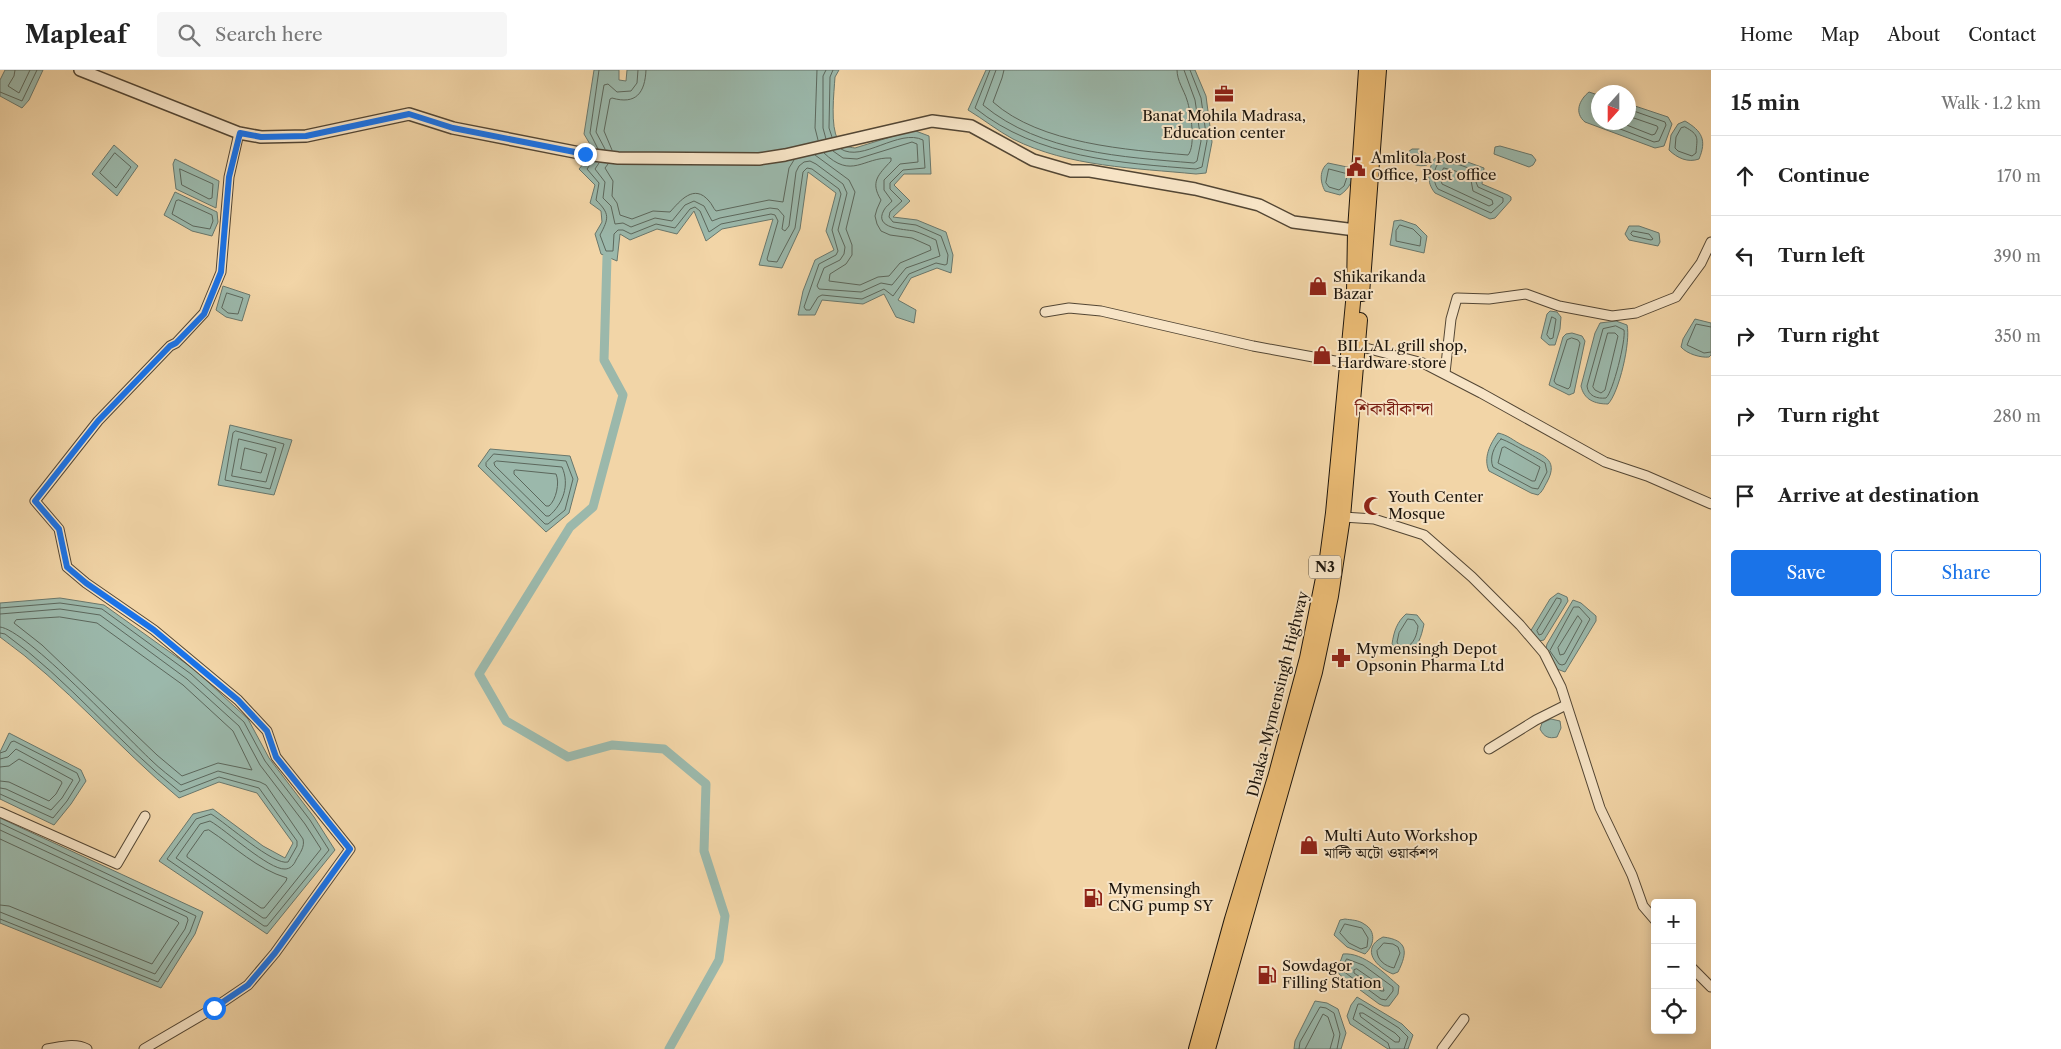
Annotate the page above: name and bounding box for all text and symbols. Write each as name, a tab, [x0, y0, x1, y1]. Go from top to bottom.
search box	[157, 12, 507, 57]
text: Mapleaf	[25, 20, 127, 49]
icon: search	[175, 21, 203, 49]
text: Search here	[215, 23, 323, 46]
text: Home	[1740, 24, 1793, 46]
text: Map	[1821, 24, 1859, 46]
text: About	[1887, 24, 1940, 46]
text: Contact	[1968, 24, 2036, 46]
office icon: Banat Mohila Madrasa, Education center	[1213, 83, 1235, 105]
north arrow	[1591, 85, 1636, 130]
text: 15 min	[1731, 90, 1800, 115]
text: Walk · 1.2 km	[1941, 93, 2041, 113]
place label: Banat Mohila Madrasa, Education center	[1142, 106, 1306, 142]
route end	[574, 143, 597, 166]
place label: Amlitola Post Office, Post office	[1370, 148, 1496, 184]
public building icon: Amlitola Post Office, Post office	[1345, 156, 1367, 178]
icon: ahead	[1731, 162, 1759, 190]
text: Continue	[1778, 164, 1870, 187]
text: 170 m	[1997, 166, 2041, 186]
icon: left	[1731, 242, 1759, 270]
text: Turn left	[1778, 244, 1865, 267]
text: 390 m	[1994, 246, 2041, 266]
place label: Shikarikanda Bazar	[1333, 267, 1426, 303]
shop icon: Shikarikanda Bazar	[1307, 275, 1329, 297]
icon: right	[1731, 322, 1759, 350]
text: Turn right	[1778, 324, 1879, 347]
text: 350 m	[1994, 326, 2041, 346]
place label: BILLAL grill shop, Hardware store	[1337, 336, 1467, 372]
shop icon: BILLAL grill shop, Hardware store	[1311, 344, 1333, 366]
district label: শিকারীকান্দা	[1354, 398, 1433, 420]
icon: right	[1731, 402, 1759, 430]
text: Turn right	[1778, 404, 1879, 427]
text: 280 m	[1993, 406, 2041, 426]
icon: arrive	[1731, 482, 1759, 510]
text: Arrive at destination	[1778, 484, 1979, 507]
place label: Youth Center Mosque	[1387, 487, 1484, 523]
mosque icon: Youth Center Mosque	[1362, 495, 1384, 517]
button: Save	[1731, 550, 1881, 596]
button: Share	[1891, 550, 2041, 596]
road number: N3	[1309, 556, 1341, 578]
street label: Dhaka-Mymensingh Highway	[1243, 588, 1312, 799]
place label: Mymensingh Depot Opsonin Pharma Ltd	[1356, 639, 1504, 675]
pharmacy icon: Mymensingh Depot Opsonin Pharma Ltd	[1330, 647, 1352, 669]
place label: Multi Auto Workshop মাল্টি অটো ওয়ার্কশপ	[1323, 826, 1478, 862]
shop icon: Multi Auto Workshop মাল্টি অটো ওয়ার্কশপ	[1298, 834, 1320, 856]
place label: Mymensingh CNG pump SY	[1108, 879, 1214, 915]
fuel station icon: Mymensingh CNG pump SY	[1082, 887, 1104, 909]
map controls	[1651, 899, 1696, 1034]
button: +	[1651, 899, 1696, 944]
button: −	[1651, 944, 1696, 989]
place label: Sowdagor Filling Station	[1282, 956, 1382, 992]
fuel station icon: Sowdagor Filling Station	[1256, 964, 1278, 986]
button: locate	[1651, 989, 1696, 1034]
route start	[203, 997, 226, 1020]

